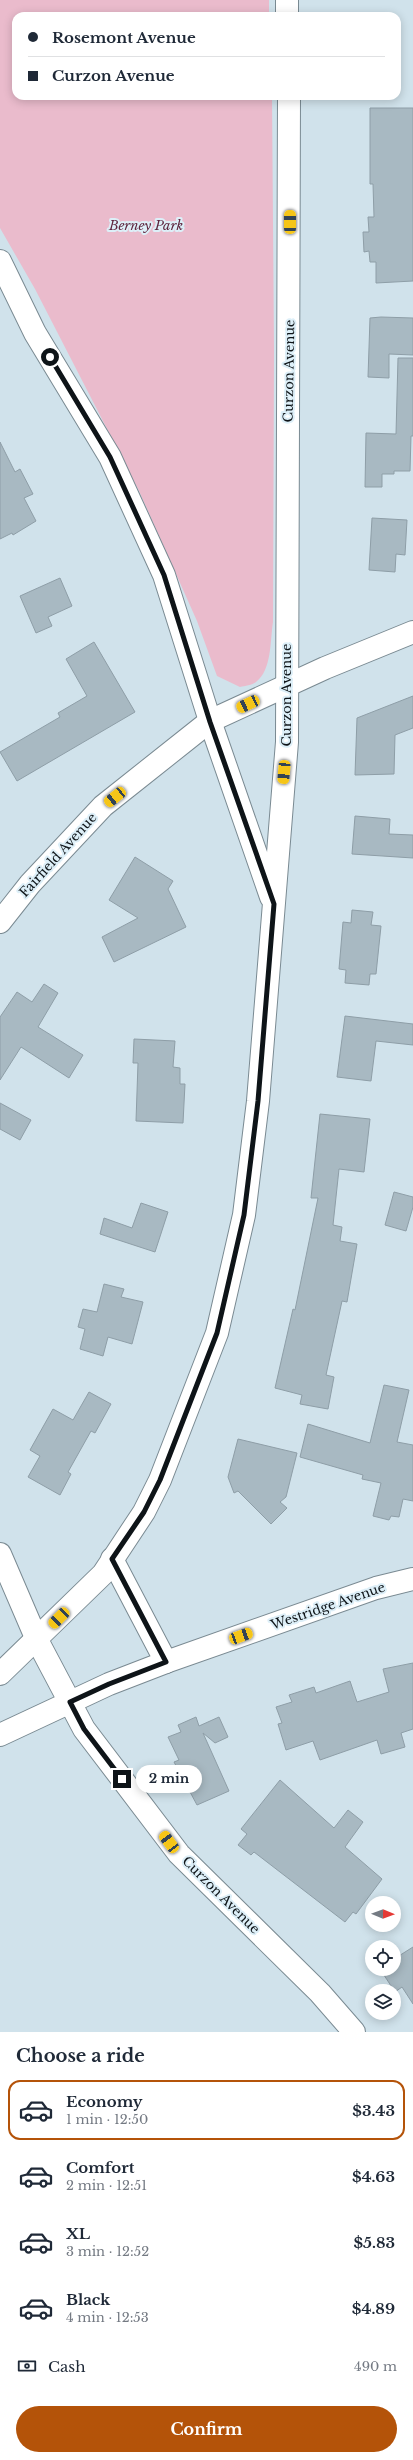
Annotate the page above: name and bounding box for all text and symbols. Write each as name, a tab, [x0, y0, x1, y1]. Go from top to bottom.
text: Rosemont Avenue	[52, 28, 196, 47]
text: Curzon Avenue	[52, 66, 175, 85]
car	[284, 210, 296, 234]
park label: Berney Park	[108, 217, 183, 234]
street label: Curzon Avenue	[280, 319, 298, 423]
route start	[41, 348, 59, 366]
street label: Curzon Avenue	[278, 644, 295, 746]
car	[235, 693, 261, 715]
car	[277, 760, 291, 784]
car	[102, 785, 128, 809]
street label: Fairfield Avenue	[16, 809, 100, 901]
street label: Westridge Avenue	[268, 1578, 387, 1634]
car	[46, 1605, 72, 1631]
car	[228, 1626, 254, 1646]
callout: 2 min	[136, 1765, 202, 1793]
route end	[113, 1770, 131, 1788]
text: 2 min	[149, 1770, 189, 1787]
car	[157, 1829, 181, 1855]
street label: Curzon Avenue	[179, 1853, 263, 1937]
north arrow	[365, 1896, 401, 1932]
map controls	[365, 1896, 401, 2020]
button: locate	[365, 1940, 401, 1976]
button: layers	[365, 1984, 401, 2020]
text: Choose a ride	[16, 2045, 145, 2067]
icon: car	[18, 2092, 54, 2128]
text: Economy	[66, 2092, 143, 2111]
text: $3.43	[352, 2101, 395, 2120]
text: 1 min · 12:50	[66, 2111, 148, 2128]
icon: car	[18, 2158, 54, 2194]
text: Comfort	[66, 2158, 134, 2177]
text: $4.63	[352, 2167, 395, 2186]
text: 2 min · 12:51	[66, 2177, 147, 2194]
icon: car	[18, 2224, 54, 2260]
text: XL	[66, 2224, 90, 2243]
text: $5.83	[353, 2233, 395, 2252]
text: 3 min · 12:52	[66, 2243, 149, 2260]
icon: car	[18, 2290, 54, 2326]
text: Black	[66, 2290, 110, 2309]
text: $4.89	[352, 2299, 395, 2318]
text: 4 min · 12:53	[66, 2309, 149, 2326]
icon: cash	[16, 2355, 38, 2377]
text: Cash	[48, 2357, 85, 2376]
text: 490 m	[354, 2358, 397, 2375]
button: Confirm	[16, 2406, 397, 2452]

